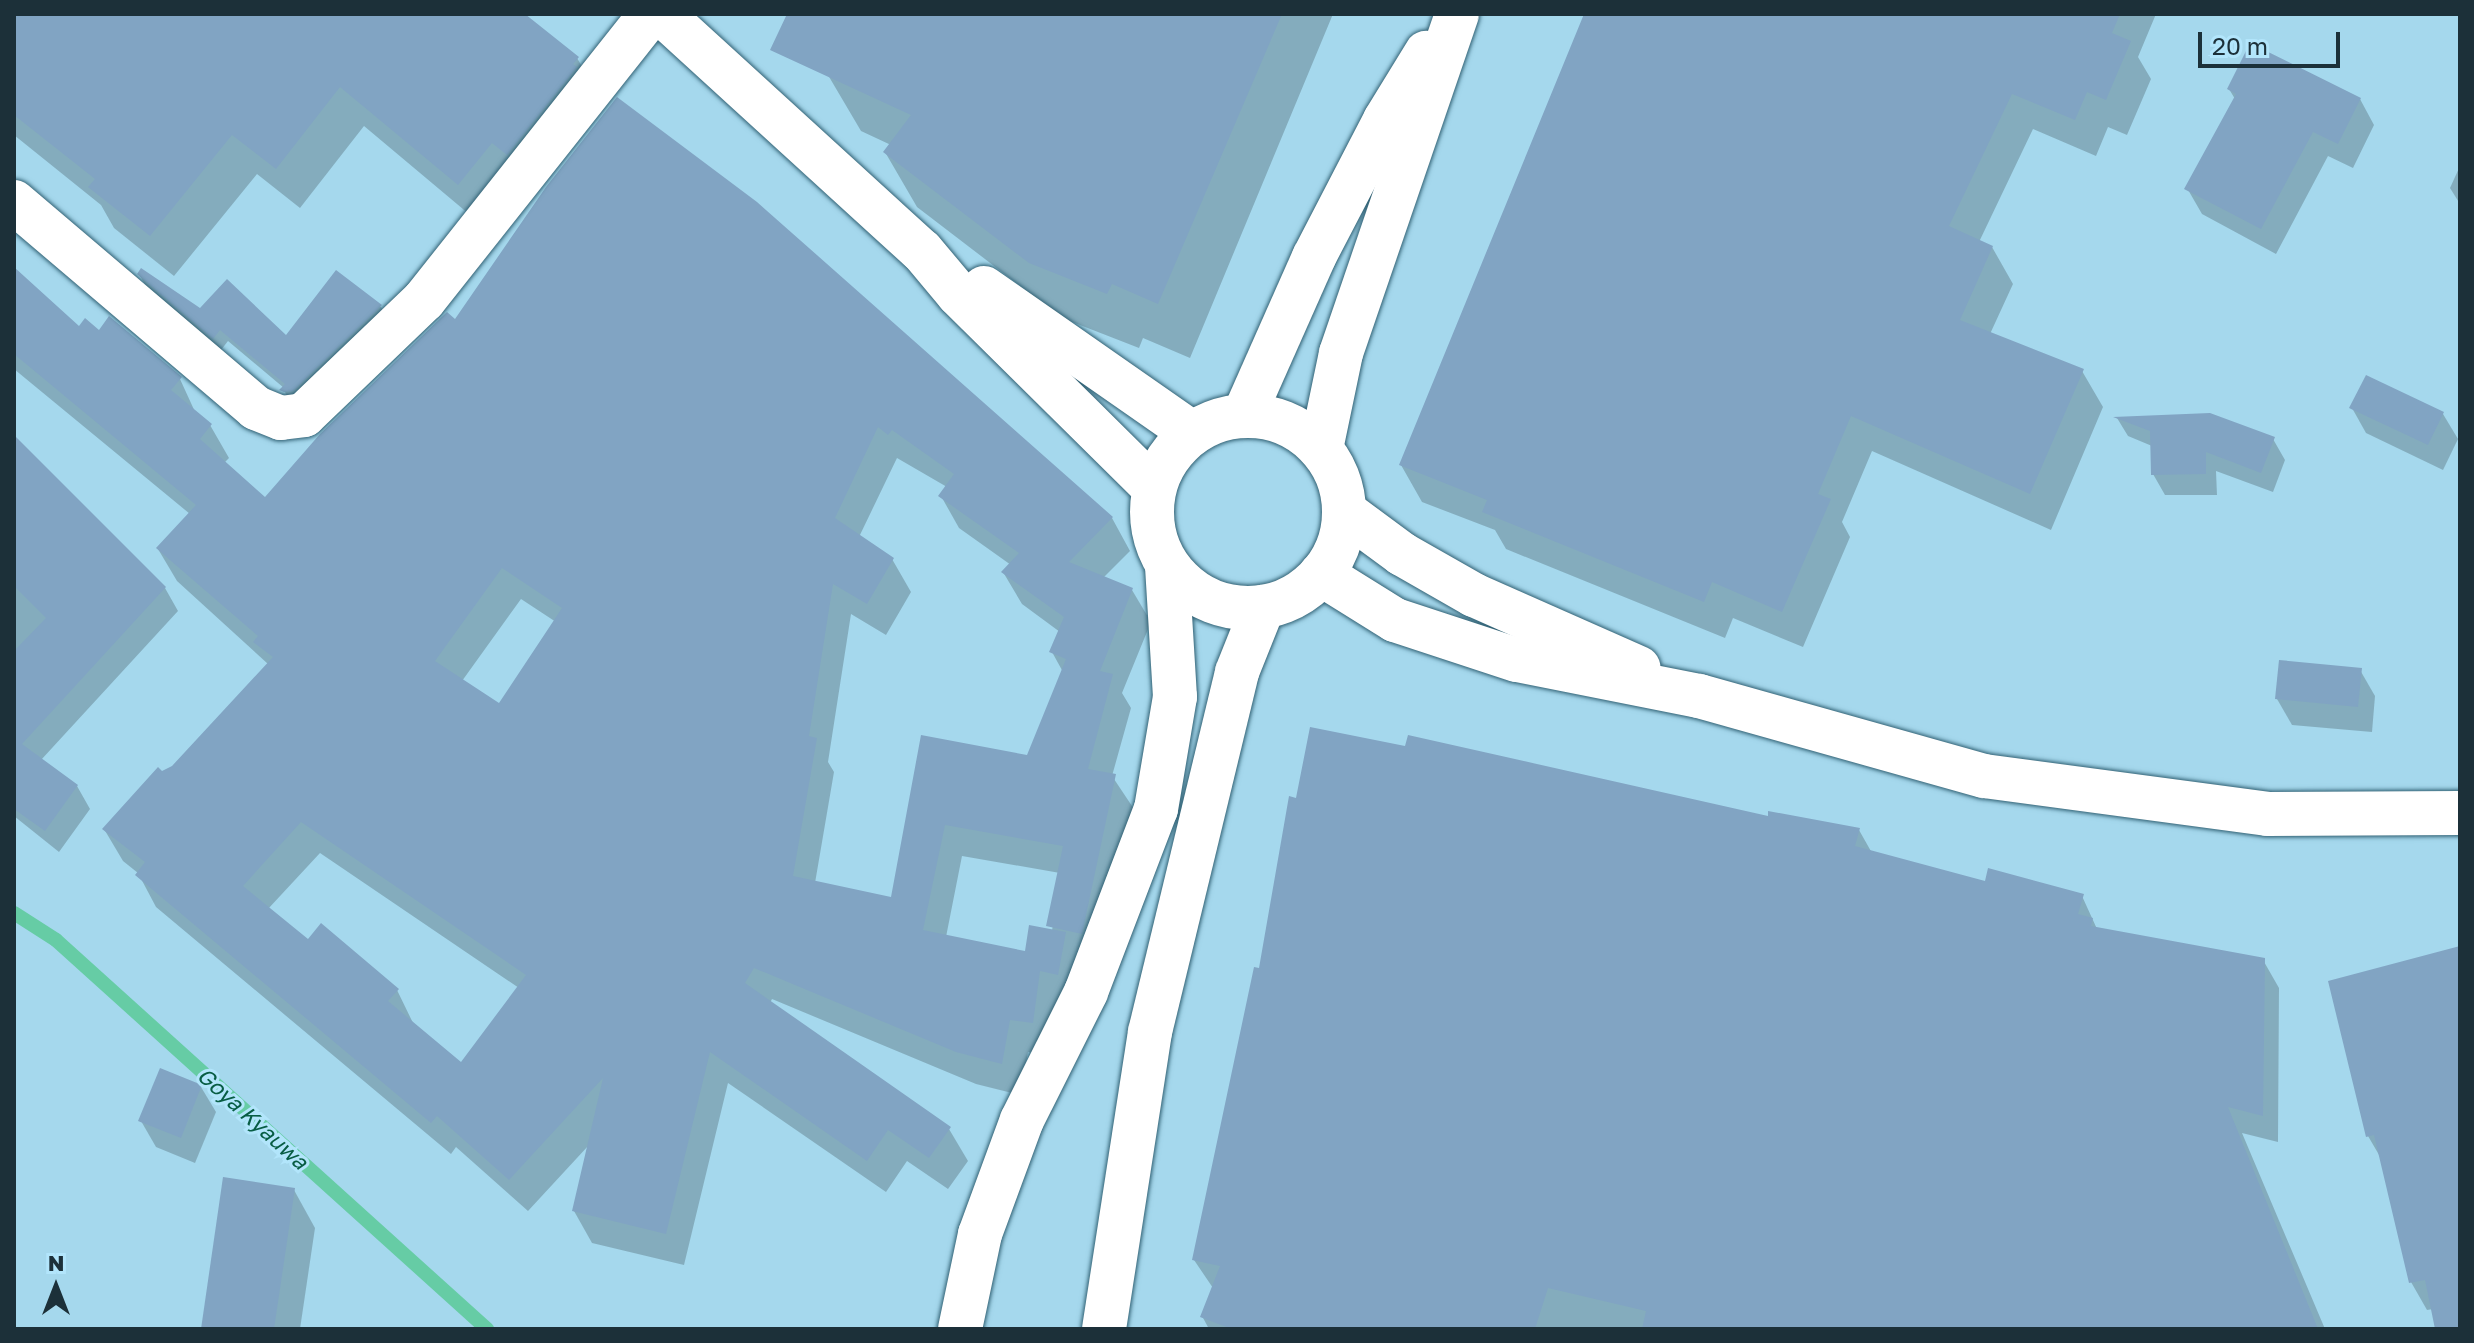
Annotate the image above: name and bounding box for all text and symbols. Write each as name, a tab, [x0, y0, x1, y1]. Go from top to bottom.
scale bar	[2202, 16, 2344, 66]
text: 20 m	[2212, 31, 2268, 60]
water label: Goya Kyauwa	[192, 1062, 314, 1174]
north arrow	[16, 1247, 96, 1327]
text: N	[48, 1249, 64, 1276]

